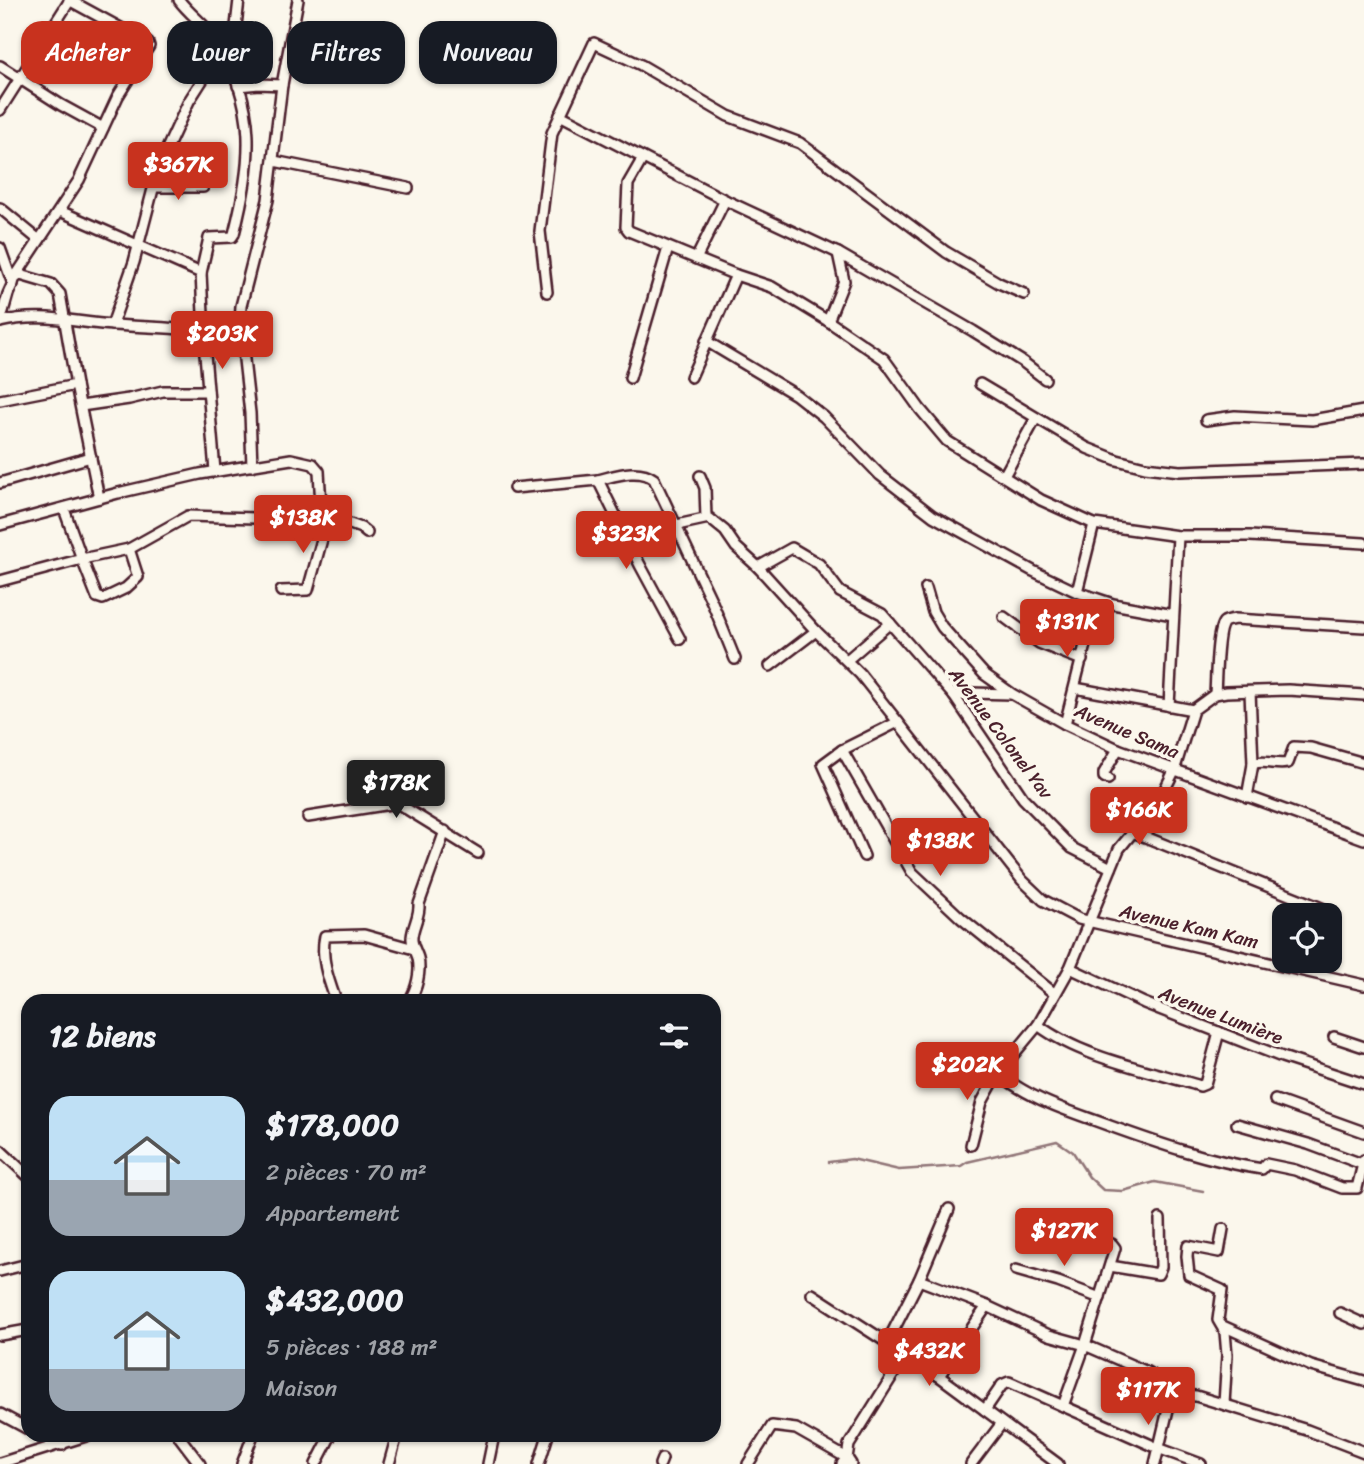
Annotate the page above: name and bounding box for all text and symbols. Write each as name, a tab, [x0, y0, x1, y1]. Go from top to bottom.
chip: Acheter	[21, 21, 153, 84]
chip: Louer	[167, 21, 273, 84]
chip: Filtres	[287, 21, 405, 84]
chip: Nouveau	[419, 21, 557, 84]
pin: $367K	[129, 142, 227, 202]
text: $367K	[144, 144, 212, 185]
pin: $203K	[173, 312, 271, 371]
text: $203K	[187, 313, 257, 354]
pin: $138K	[254, 496, 352, 555]
text: $138K	[270, 497, 336, 538]
pin: $323K	[577, 512, 675, 571]
text: $323K	[592, 513, 660, 554]
pin: $131K	[1018, 600, 1116, 659]
text: $131K	[1036, 601, 1098, 642]
street label: Avenue Colonel Yav	[939, 659, 1063, 807]
street label: Avenue Sama	[1068, 694, 1185, 768]
pin: $178K	[347, 760, 445, 820]
text: $178K	[363, 762, 429, 803]
pin: $166K	[1090, 788, 1188, 847]
text: $166K	[1106, 789, 1172, 830]
pin: $138K	[891, 818, 989, 878]
text: $138K	[907, 820, 973, 861]
street label: Avenue Kam Kam	[1115, 894, 1262, 958]
map controls	[1272, 903, 1342, 973]
button: locate	[1272, 903, 1342, 973]
street label: Avenue Lumière	[1153, 976, 1288, 1054]
text: 12 biens	[49, 1009, 156, 1063]
icon: filters	[655, 1017, 693, 1055]
pin: $202K	[918, 1042, 1016, 1102]
text: $202K	[932, 1044, 1002, 1085]
text: $178,000	[266, 1098, 399, 1152]
icon: home	[105, 1124, 189, 1208]
text: 2 pièces · 70 m²	[266, 1152, 427, 1193]
text: Appartement	[266, 1193, 400, 1234]
pin: $127K	[1015, 1208, 1113, 1268]
text: $127K	[1031, 1210, 1097, 1251]
text: $432,000	[266, 1273, 404, 1327]
icon: home	[105, 1299, 189, 1383]
text: 5 pièces · 188 m²	[266, 1327, 438, 1368]
pin: $432K	[880, 1328, 978, 1388]
text: $432K	[894, 1330, 964, 1371]
text: Maison	[266, 1368, 337, 1409]
pin: $117K	[1099, 1368, 1197, 1427]
text: $117K	[1117, 1369, 1179, 1410]

